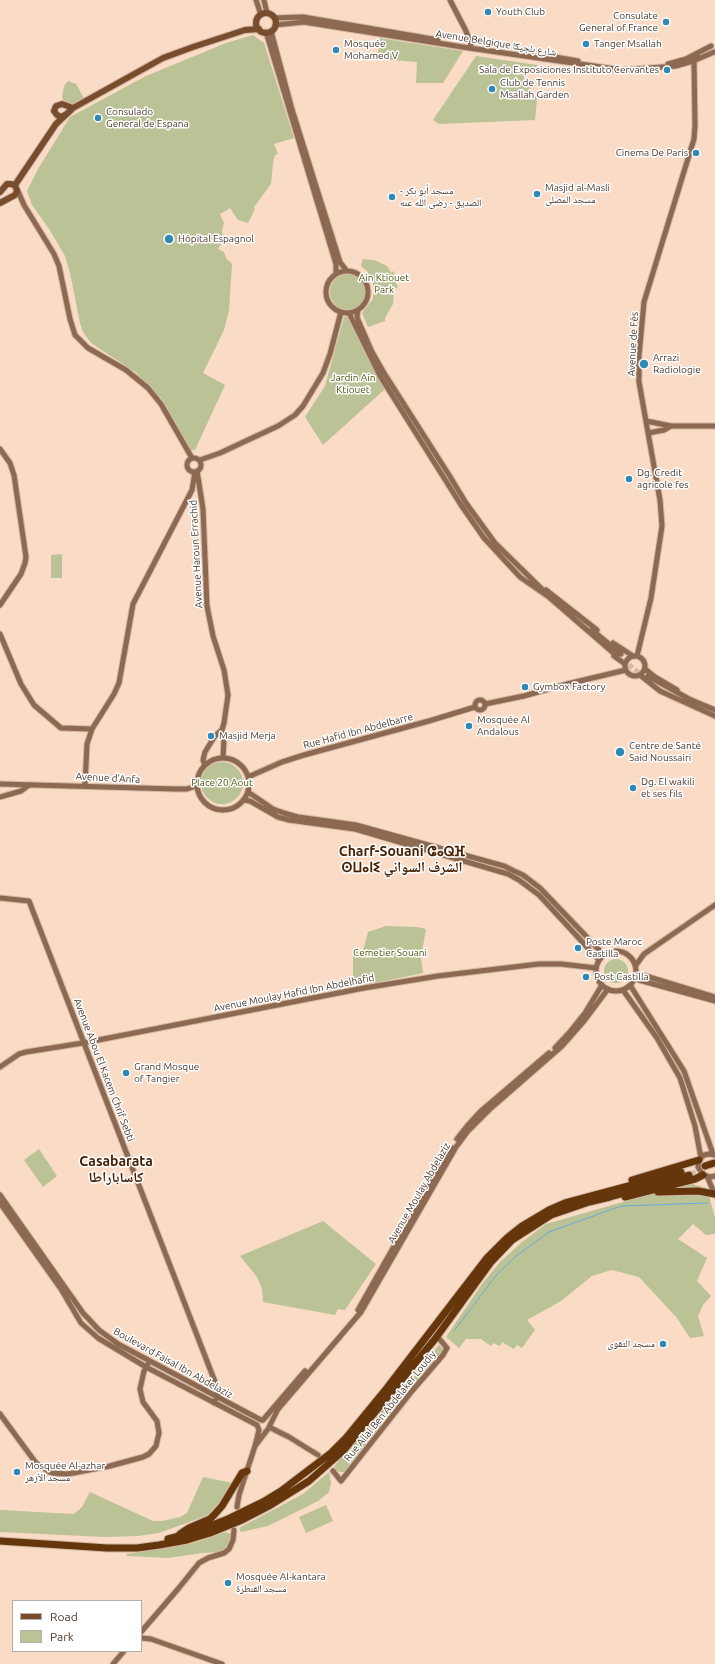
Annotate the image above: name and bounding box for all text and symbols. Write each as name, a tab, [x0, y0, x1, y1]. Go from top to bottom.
place label: Youth Club	[496, 6, 545, 18]
marker: Youth Club	[483, 7, 493, 17]
place label: Consulate General of France	[579, 10, 658, 34]
marker: Consulate General of France	[661, 17, 671, 27]
street label: Avenue Belgique شارع بلجيكا	[435, 28, 557, 58]
place label: Mosquée Mohamed V	[344, 38, 398, 62]
place label: Tanger Msallah	[594, 38, 662, 50]
marker: Tanger Msallah	[581, 39, 591, 49]
marker: Mosquée Mohamed V	[331, 45, 341, 55]
place label: Sala de Exposiciones Instituto Cervantes	[479, 64, 659, 76]
marker: Sala de Exposiciones Instituto Cervantes	[662, 65, 672, 75]
place label: Club de Tennis Msallah Garden	[500, 77, 569, 100]
marker: Club de Tennis Msallah Garden	[487, 84, 497, 94]
place label: Consulado General de Espana	[106, 106, 189, 130]
marker: Consulado General de Espana	[93, 113, 103, 123]
place label: Cinema De Paris	[616, 147, 688, 159]
marker: Cinema De Paris	[691, 148, 701, 158]
place label: Masjid al-Masli مسجد المصلى	[545, 182, 610, 206]
place label: - مسجد أبو بكر الصديق - رضى الله عنه	[400, 185, 481, 208]
marker: Masjid al-Masli مسجد المصلى	[532, 189, 542, 199]
marker: - مسجد أبو بكر الصديق - رضى الله عنه	[387, 192, 397, 202]
marker: Hôpital Espagnol	[163, 233, 175, 245]
place label: Hôpital Espagnol	[178, 233, 254, 245]
park label: Ain Ktiouet Park	[359, 272, 409, 296]
street label: Avenue de Fès	[625, 311, 641, 377]
place label: Arrazi Radiologie	[653, 352, 701, 376]
marker: Arrazi Radiologie	[638, 358, 650, 370]
park label: Jardin Ain Ktiouet	[331, 372, 375, 396]
place label: Dg. Credit agricole fes	[637, 467, 689, 490]
marker: Dg. Credit agricole fes	[624, 474, 634, 484]
street label: Avenue Haroun Errachid	[187, 500, 205, 608]
place label: Gymbox Factory	[533, 681, 605, 693]
marker: Gymbox Factory	[520, 682, 530, 692]
street label: Rue Hafid Ibn Abdelbarre	[302, 711, 414, 751]
place label: Mosquée Al Andalous	[477, 714, 530, 738]
marker: Mosquée Al Andalous	[464, 721, 474, 731]
place label: Masjid Merja	[219, 730, 276, 742]
marker: Masjid Merja	[206, 731, 216, 741]
place label: Centre de Santé Said Noussairi	[629, 740, 701, 764]
marker: Centre de Santé Said Noussairi	[614, 746, 626, 758]
street label: Avenue d'Anfa	[75, 770, 141, 786]
place label: Dg. El wakili et ses fils	[641, 776, 694, 800]
park label: Place 20 Aout	[191, 777, 253, 789]
marker: Dg. El wakili et ses fils	[628, 783, 638, 793]
district label: Charf-Souani ⵛⴰⵕⴼ ⵙⵡⴰⵏⵉ الشرف السواني	[339, 843, 465, 876]
place label: Poste Maroc Castilla	[586, 936, 642, 960]
marker: Poste Maroc Castilla	[573, 943, 583, 953]
park label: Cemetier Souani	[353, 947, 427, 959]
place label: Post Castilla	[594, 971, 649, 983]
street label: Avenue Moulay Hafid Ibn Abdelhafid	[213, 972, 375, 1014]
marker: Post Castilla	[581, 972, 591, 982]
street label: Avenue Abou El Kacem Chrif Sebti	[71, 997, 137, 1143]
place label: Grand Mosque of Tangier	[134, 1061, 199, 1084]
marker: Grand Mosque of Tangier	[121, 1068, 131, 1078]
street label: Avenue Moulay Abdelaziz	[385, 1141, 453, 1245]
district label: Casabarata كاساباراطا	[79, 1153, 153, 1186]
street label: Boulevard Faisal Ibn Abdelaziz	[111, 1325, 235, 1401]
place label: مسجد التقوى	[607, 1338, 655, 1350]
marker: مسجد التقوى	[658, 1339, 668, 1349]
street label: Rue Allal Ben Abdelaker Loudiy	[342, 1348, 438, 1464]
place label: Mosquée Al-azhar مسجد الأزهر	[25, 1460, 105, 1484]
marker: Mosquée Al-azhar مسجد الأزهر	[12, 1467, 22, 1477]
place label: Mosquée Al-kantara مسجد القنطرة	[236, 1571, 326, 1594]
marker: Mosquée Al-kantara مسجد القنطرة	[223, 1578, 233, 1588]
legend	[12, 1600, 142, 1652]
text: Road	[50, 1610, 78, 1623]
text: Park	[50, 1630, 74, 1643]

